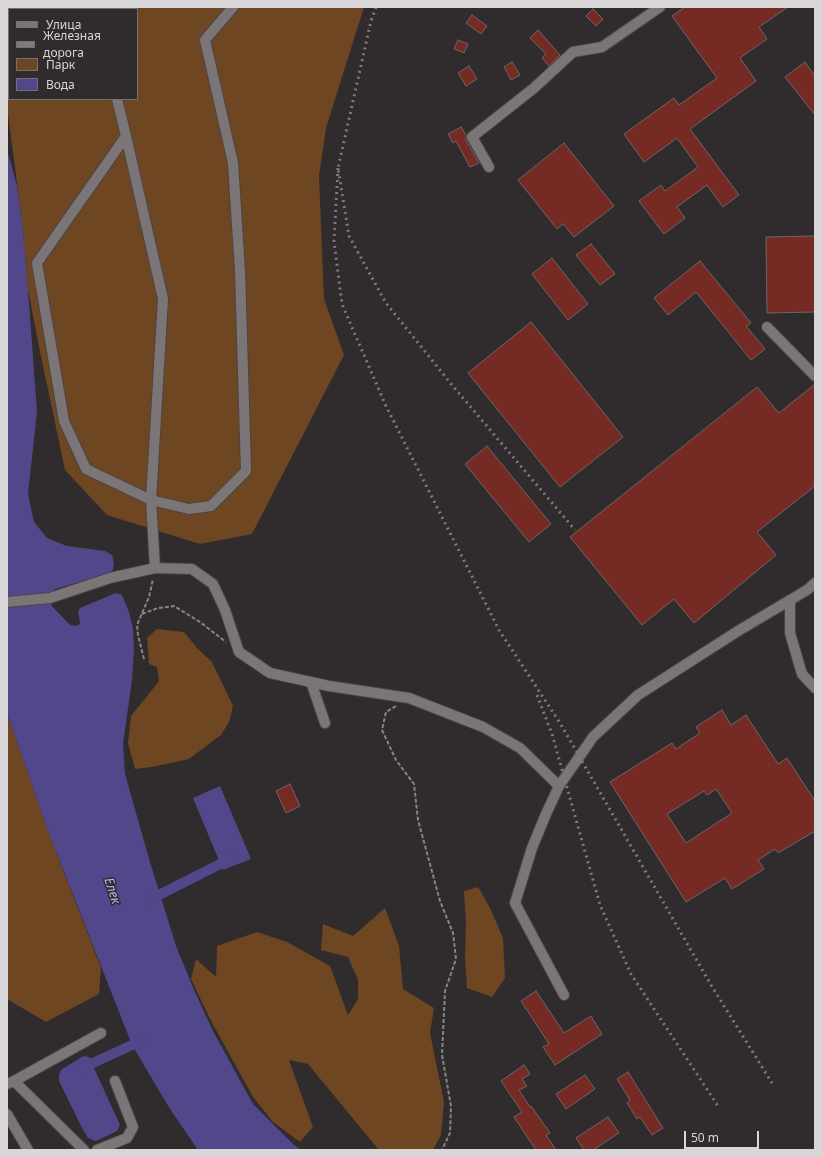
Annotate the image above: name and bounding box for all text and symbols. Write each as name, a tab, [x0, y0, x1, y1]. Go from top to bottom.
legend	[8, 8, 138, 100]
text: Улица	[46, 16, 81, 33]
text: Железная дорога	[43, 27, 101, 61]
text: Парк	[46, 56, 75, 73]
text: Вода	[46, 76, 75, 93]
water label: Елек	[100, 876, 124, 906]
scale bar	[686, 1123, 761, 1149]
text: 50 m	[691, 1129, 719, 1146]

